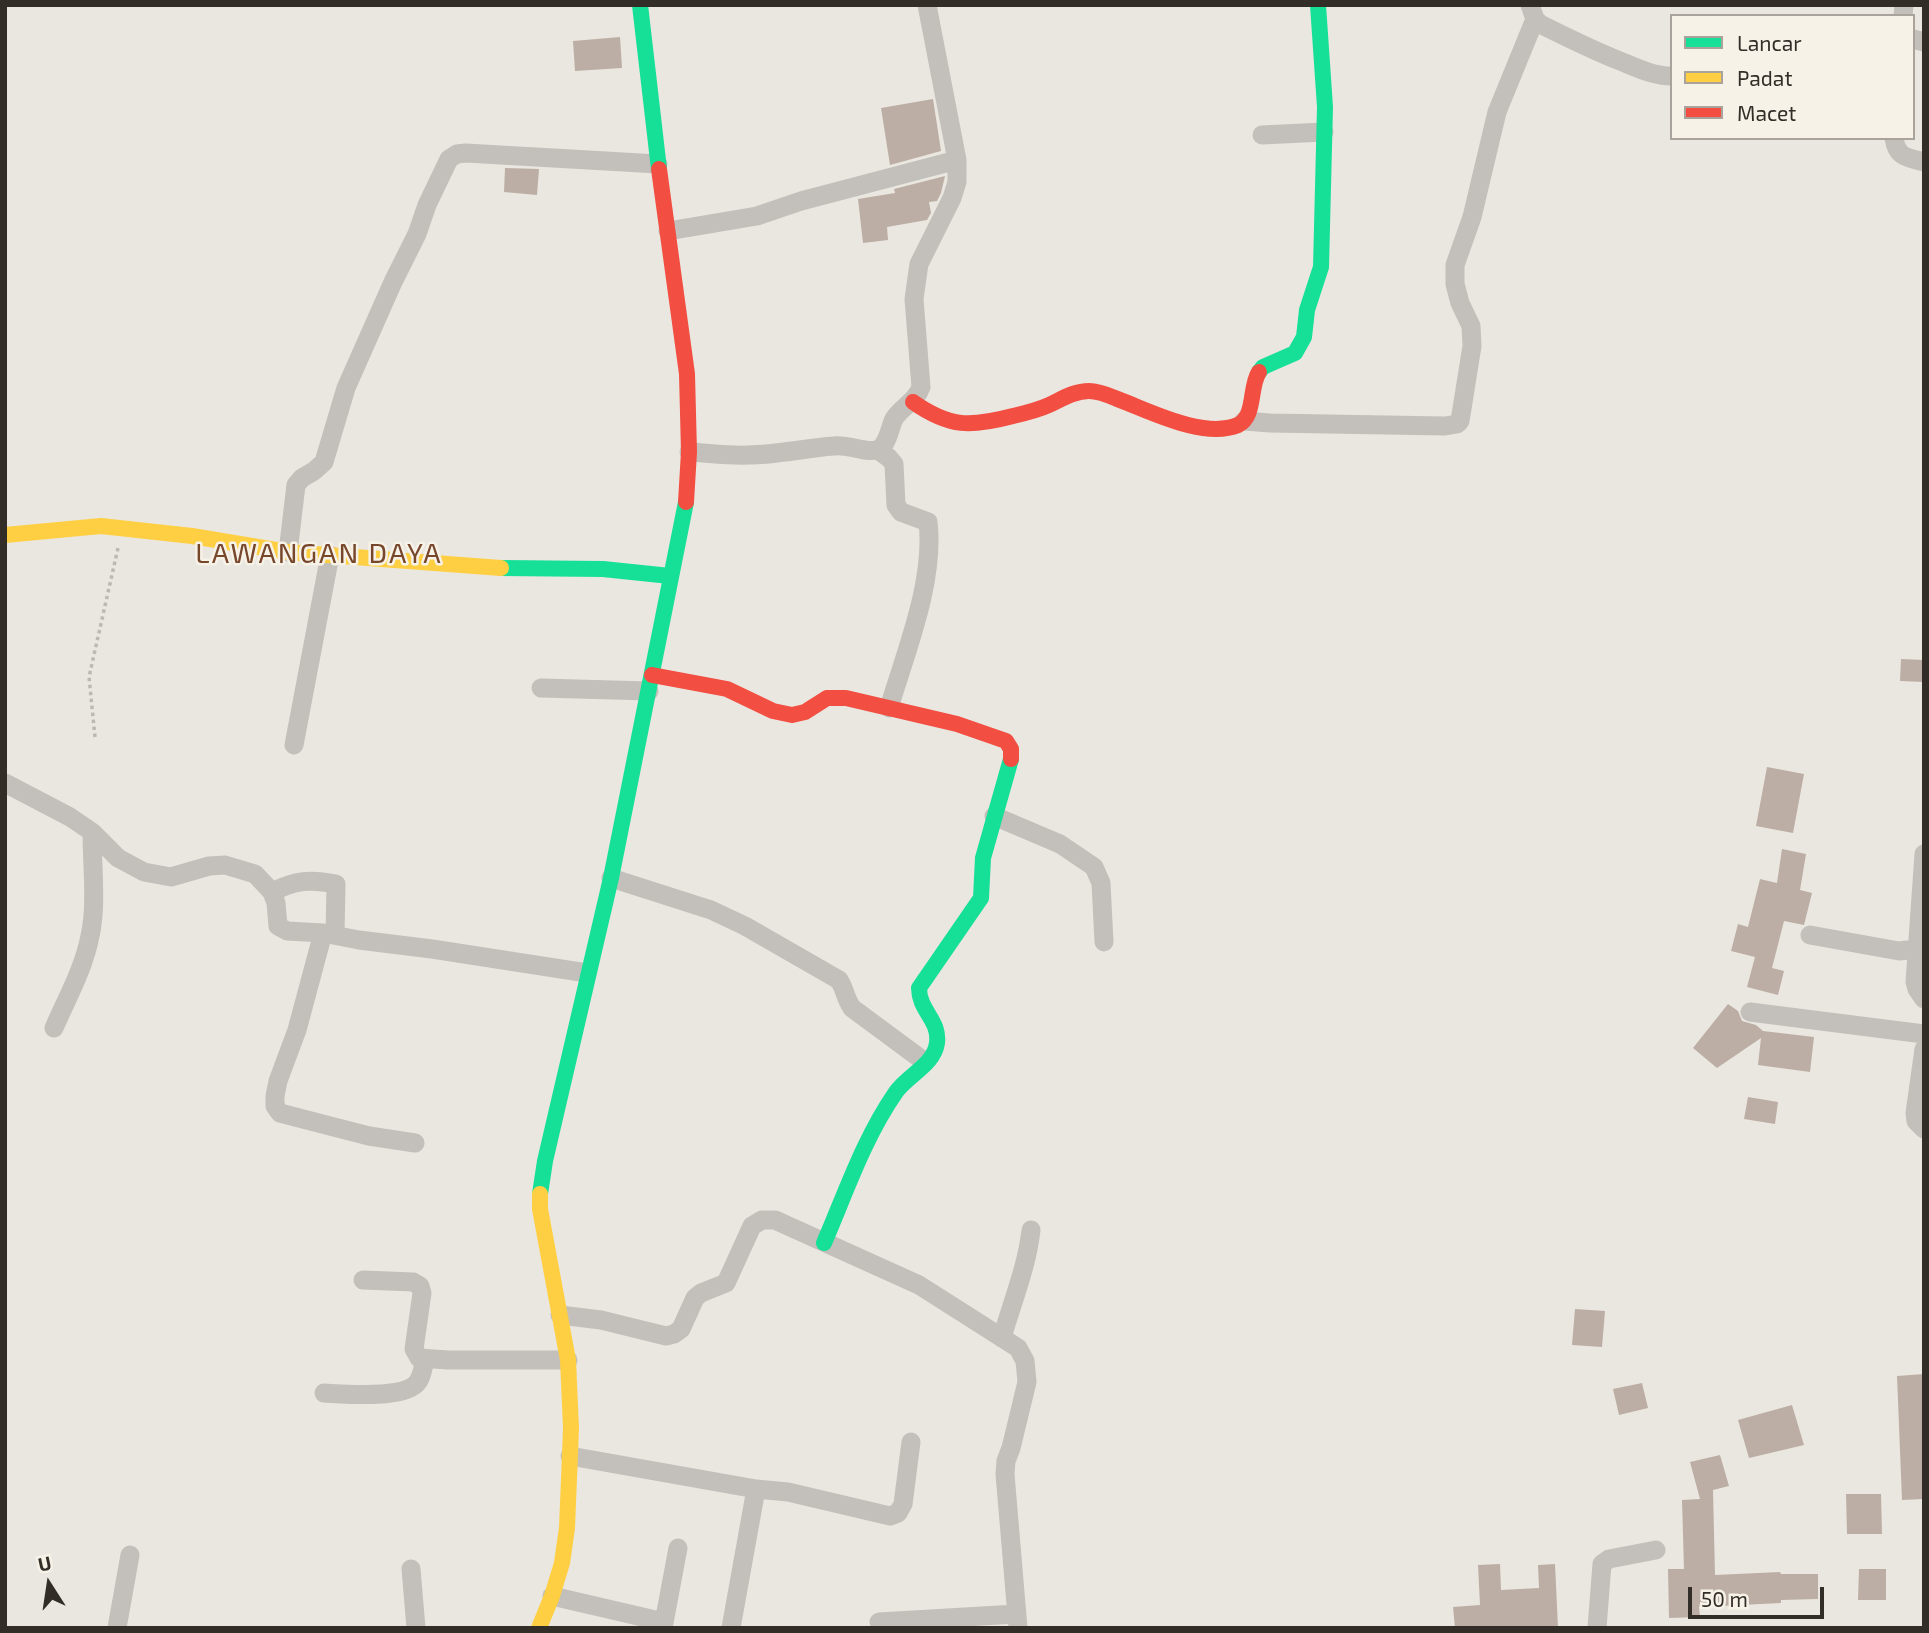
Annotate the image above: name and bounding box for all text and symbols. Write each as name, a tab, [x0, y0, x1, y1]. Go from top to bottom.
legend	[1670, 14, 1915, 140]
text: Lancar	[1737, 30, 1802, 55]
text: Padat	[1737, 65, 1792, 90]
text: Macet	[1737, 100, 1796, 125]
district label: LAWANGAN DAYA	[197, 537, 441, 571]
north arrow	[14, 1549, 84, 1619]
text: U	[36, 1550, 53, 1576]
scale bar	[1691, 1574, 1828, 1618]
text: 50 m	[1701, 1586, 1748, 1611]

